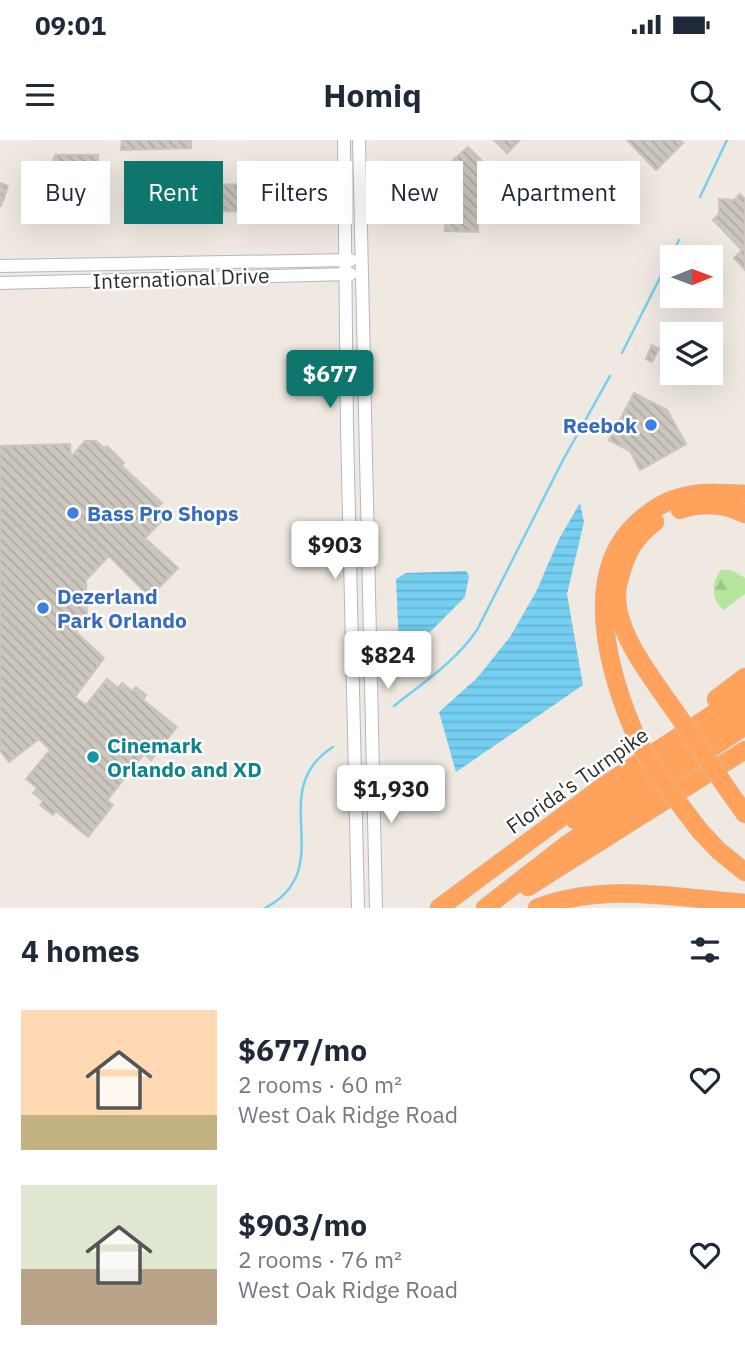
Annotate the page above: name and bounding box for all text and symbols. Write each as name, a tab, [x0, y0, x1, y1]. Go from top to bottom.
text: 09:01	[35, 8, 106, 42]
text: Homiq	[323, 74, 422, 116]
icon: menu	[21, 76, 59, 114]
icon: search	[686, 76, 724, 114]
chip: Buy	[21, 161, 110, 224]
chip: Rent	[124, 161, 223, 224]
chip: Filters	[237, 161, 352, 224]
chip: New	[366, 161, 463, 224]
chip: Apartment	[477, 161, 640, 224]
north arrow	[660, 245, 723, 308]
map controls	[660, 245, 723, 385]
street label: International Drive	[92, 261, 270, 295]
button: layers	[660, 322, 723, 385]
pin: $677	[289, 350, 371, 410]
text: $677	[302, 358, 358, 388]
place label: Reebok	[563, 411, 638, 439]
marker: Reebok	[643, 417, 659, 433]
place label: Bass Pro Shops	[87, 499, 239, 527]
marker: Bass Pro Shops	[65, 505, 81, 521]
pin: $903	[294, 522, 376, 581]
text: $903	[307, 529, 363, 559]
place label: Dezerland Park Orlando	[57, 582, 187, 634]
marker: Dezerland Park Orlando	[35, 600, 51, 616]
pin: $824	[347, 631, 429, 691]
text: $824	[360, 639, 416, 669]
street label: Florida's Turnpike	[500, 720, 654, 840]
place label: Cinemark Orlando and XD	[107, 731, 262, 783]
marker: Cinemark Orlando and XD	[85, 749, 101, 765]
pin: $1,930	[334, 766, 448, 825]
text: $1,930	[353, 773, 429, 803]
text: 4 homes	[21, 931, 140, 970]
icon: filters	[686, 931, 724, 969]
text: $677/mo	[238, 1030, 367, 1069]
icon: home	[77, 1038, 161, 1122]
icon: heart	[686, 1061, 724, 1099]
text: 2 rooms · 60 m²	[238, 1069, 402, 1099]
text: West Oak Ridge Road	[238, 1099, 458, 1129]
text: $903/mo	[238, 1205, 367, 1244]
icon: home	[77, 1213, 161, 1297]
icon: heart	[686, 1236, 724, 1274]
text: 2 rooms · 76 m²	[238, 1244, 402, 1274]
text: West Oak Ridge Road	[238, 1274, 458, 1304]

